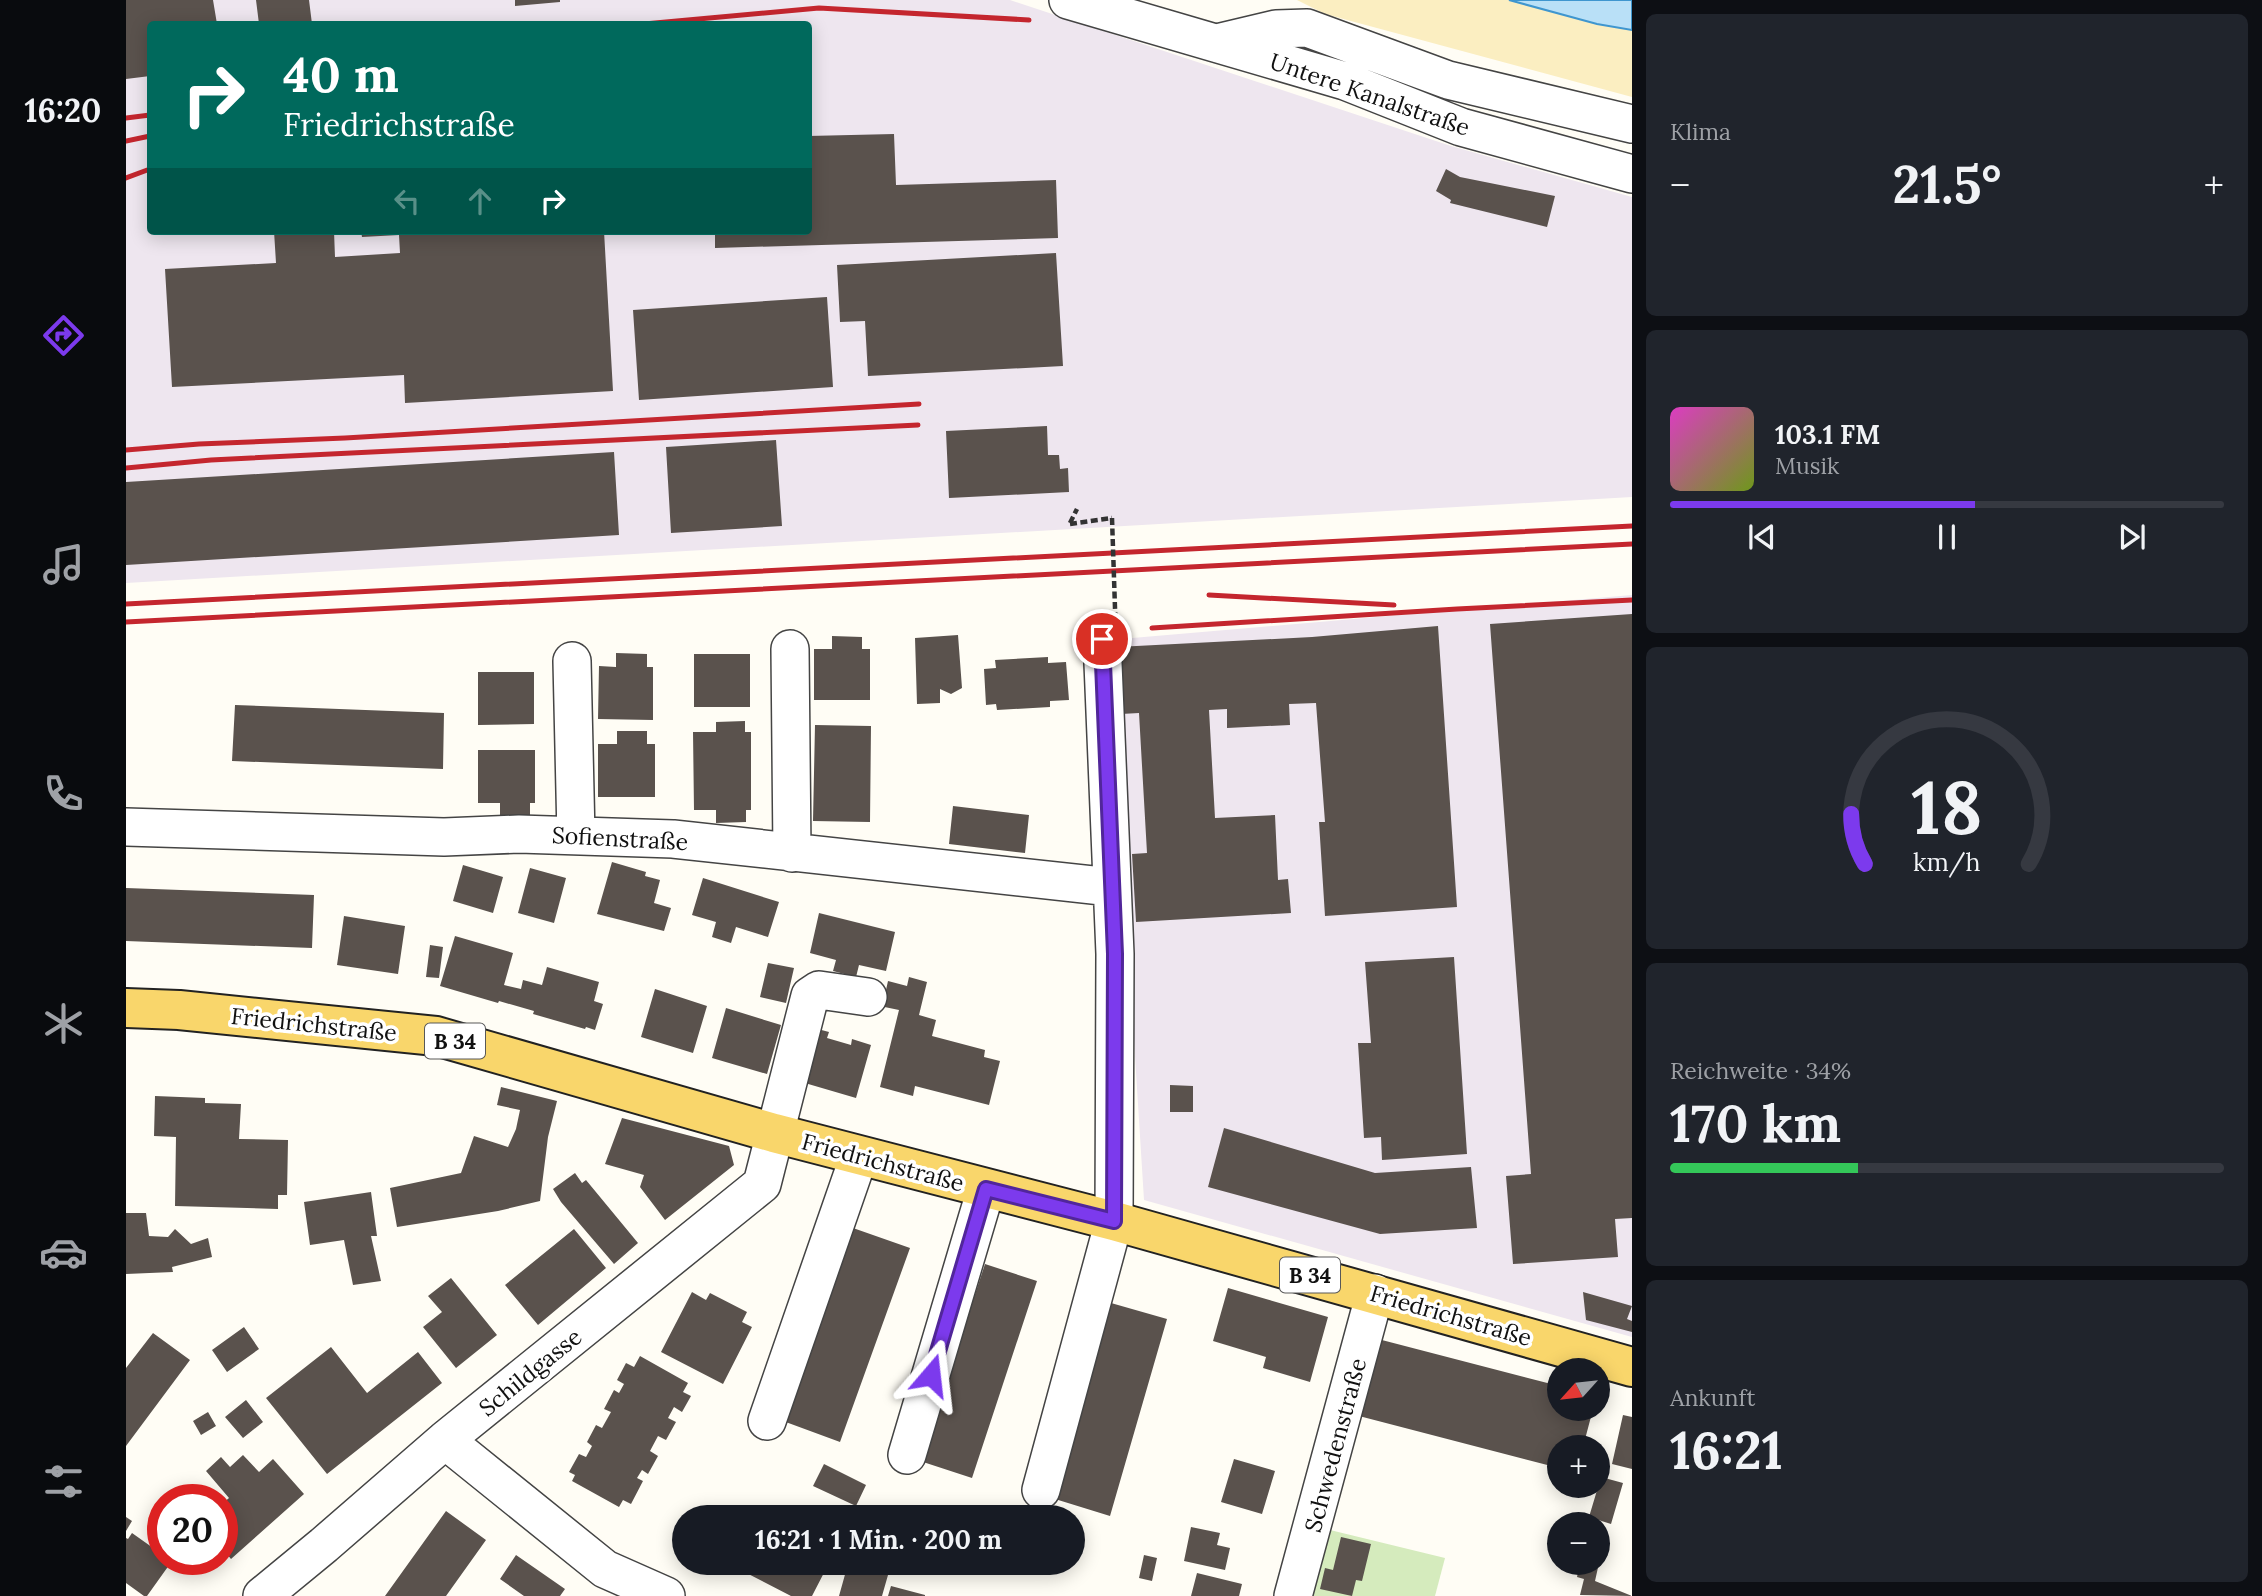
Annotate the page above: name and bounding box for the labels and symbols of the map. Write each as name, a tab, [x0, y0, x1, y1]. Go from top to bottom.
street label: Untere Kanalstraße	[1266, 46, 1474, 142]
pin	[1072, 609, 1132, 669]
street label: Sofienstraße	[551, 820, 689, 856]
street label: Friedrichstraße	[230, 1001, 398, 1047]
road number: B 34	[425, 1024, 485, 1058]
street label: Friedrichstraße	[799, 1126, 967, 1198]
road number: B 34	[1280, 1258, 1340, 1292]
street label: Friedrichstraße	[1367, 1278, 1535, 1352]
street label: Schildgasse	[473, 1322, 587, 1422]
position arrow	[894, 1338, 968, 1412]
street label: Schwedenstraße	[1298, 1355, 1372, 1535]
north arrow	[1547, 1358, 1610, 1421]
speed limit sign: 20	[147, 1484, 238, 1575]

